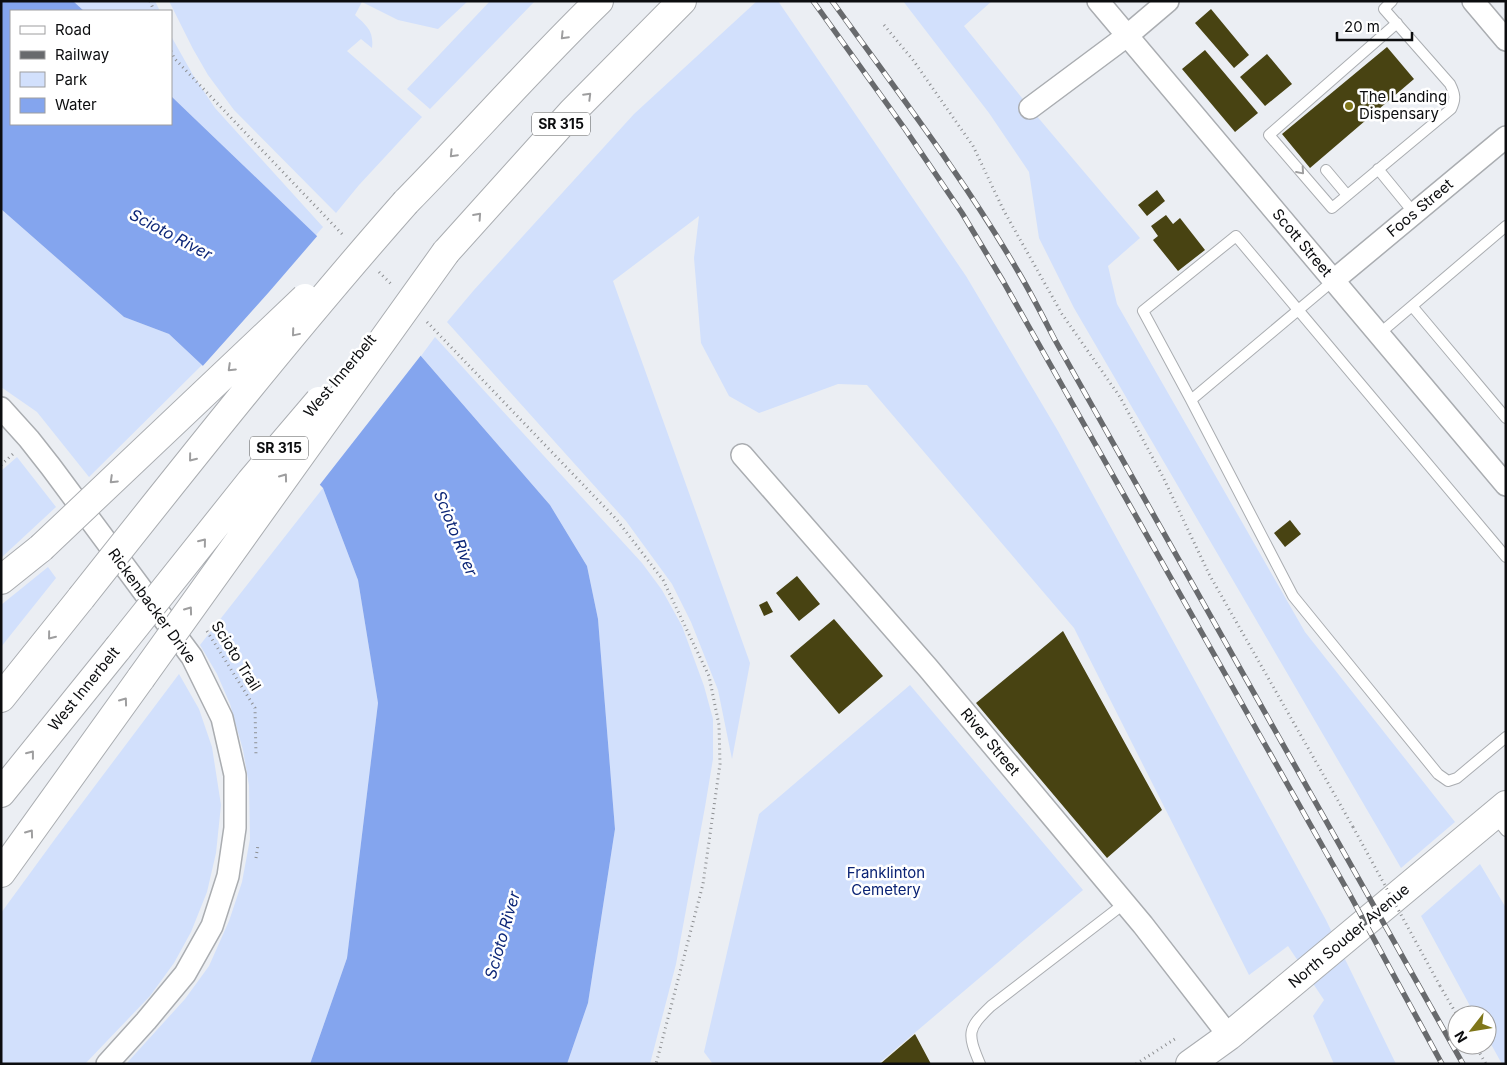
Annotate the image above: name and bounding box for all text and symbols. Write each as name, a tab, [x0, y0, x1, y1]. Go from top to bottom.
legend	[10, 10, 172, 125]
scale bar	[1337, 10, 1412, 42]
text: 20 m	[1344, 17, 1380, 36]
text: Road	[55, 20, 91, 39]
one-way arrow	[561, 30, 570, 39]
text: Railway	[55, 45, 110, 64]
text: Park	[55, 70, 88, 89]
place label: The Landing Dispensary	[1359, 87, 1447, 123]
one-way arrow	[582, 93, 591, 102]
text: Water	[55, 95, 97, 114]
marker: The Landing Dispensary	[1343, 100, 1355, 112]
road number: SR 315	[532, 112, 590, 136]
one-way arrow	[450, 148, 459, 157]
one-way arrow	[1295, 166, 1304, 175]
street label: Foos Street	[1383, 174, 1457, 241]
water label: Scioto River	[126, 204, 216, 264]
street label: Scott Street	[1268, 205, 1336, 281]
one-way arrow	[473, 212, 482, 221]
one-way arrow	[292, 327, 301, 336]
street label: West Innerbelt	[299, 330, 380, 421]
one-way arrow	[228, 362, 237, 371]
road number: SR 315	[250, 436, 308, 459]
one-way arrow	[190, 452, 198, 461]
one-way arrow	[110, 474, 119, 483]
one-way arrow	[278, 474, 287, 483]
water label: Scioto River	[430, 487, 483, 579]
one-way arrow	[197, 539, 205, 548]
street label: Rickenbacker Drive	[104, 545, 200, 667]
one-way arrow	[183, 606, 192, 615]
street label: Scioto Trail	[207, 617, 265, 694]
one-way arrow	[48, 630, 56, 639]
street label: West Innerbelt	[44, 643, 123, 735]
one-way arrow	[118, 697, 127, 707]
street label: River Street	[957, 704, 1024, 779]
one-way arrow	[26, 751, 34, 760]
one-way arrow	[24, 830, 32, 839]
park label: Franklinton Cemetery	[847, 863, 925, 899]
street label: North Souder Avenue	[1284, 879, 1413, 992]
water label: Scioto River	[480, 888, 524, 981]
north arrow	[1447, 1005, 1497, 1055]
text: N	[1450, 1028, 1470, 1046]

